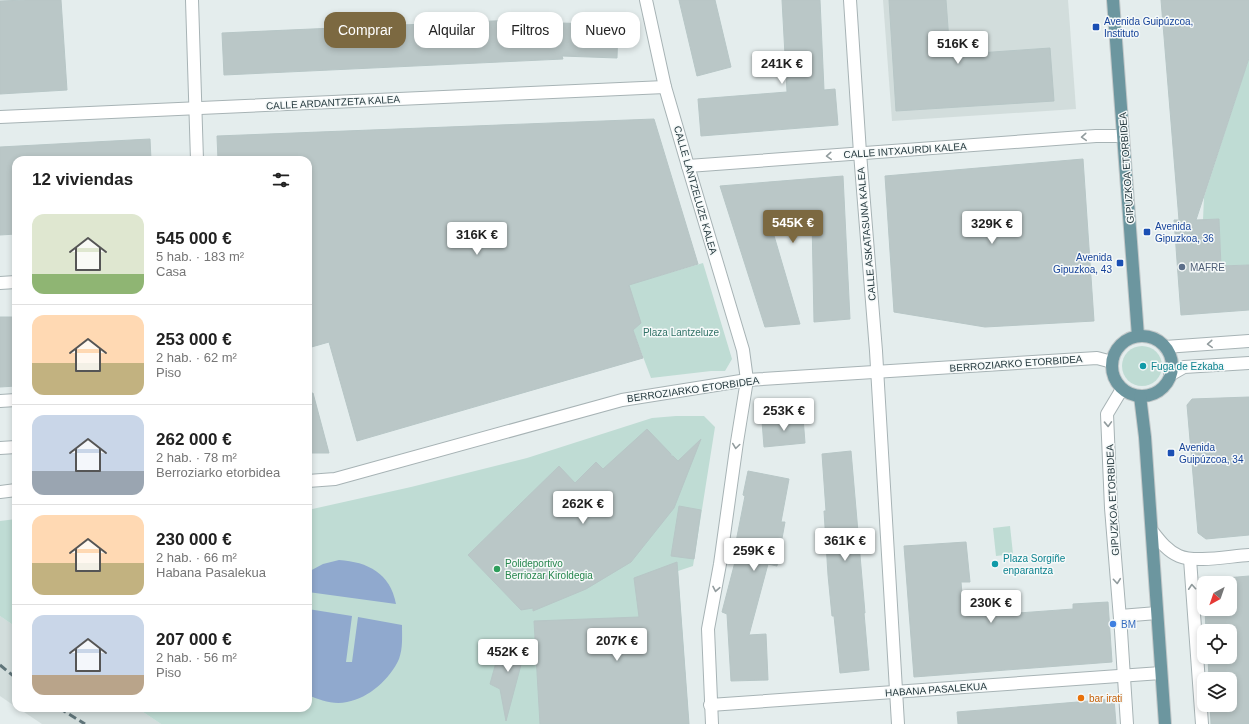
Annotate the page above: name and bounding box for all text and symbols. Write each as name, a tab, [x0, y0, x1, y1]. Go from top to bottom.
chip: Comprar	[324, 12, 406, 48]
chip: Alquilar	[414, 12, 489, 48]
chip: Filtros	[497, 12, 563, 48]
chip: Nuevo	[571, 12, 640, 48]
place label: Avenida Guipúzcoa, Instituto	[1104, 16, 1193, 39]
marker: Avenida Guipúzcoa, Instituto	[1091, 22, 1101, 32]
pin: 516K €	[925, 31, 991, 65]
text: 516K €	[937, 36, 979, 51]
pin: 241K €	[749, 51, 815, 85]
text: 241K €	[761, 56, 803, 71]
street label: CALLE ARDANTZETA KALEA	[266, 93, 401, 112]
street label: GIPUZKOA ETORBIDEA	[1117, 112, 1136, 224]
street label: CALLE LANTZELUZE KALEA	[672, 125, 719, 256]
one-way arrow	[1081, 132, 1087, 141]
street label: CALLE INTXAURDI KALEA	[843, 141, 967, 160]
one-way arrow	[826, 151, 832, 160]
street label: CALLE ASKATASUNA KALEA	[855, 166, 878, 301]
icon: filters	[270, 169, 292, 191]
text: 12 viviendas	[32, 170, 133, 189]
pin: 545K €	[760, 210, 826, 244]
pin: 329K €	[959, 211, 1025, 245]
text: 545K €	[772, 215, 814, 230]
text: 329K €	[971, 216, 1013, 231]
place label: Avenida Gipuzkoa, 36	[1155, 221, 1214, 244]
pin: 316K €	[444, 222, 510, 256]
text: 316K €	[456, 227, 498, 242]
marker: Avenida Gipuzkoa, 36	[1142, 227, 1152, 237]
text: 545 000 €	[156, 229, 232, 248]
icon: home	[64, 230, 112, 278]
text: 5 hab. · 183 m²	[156, 249, 244, 264]
place label: Avenida Gipuzkoa, 43	[1053, 252, 1112, 275]
marker: Avenida Gipuzkoa, 43	[1115, 258, 1125, 268]
marker: MAFRE	[1177, 262, 1187, 272]
place label: MAFRE	[1190, 262, 1225, 273]
text: Casa	[156, 264, 186, 279]
park label: Plaza Lantzeluze	[643, 327, 720, 338]
text: 253 000 €	[156, 330, 232, 349]
icon: home	[64, 331, 112, 379]
one-way arrow	[1207, 339, 1213, 348]
text: 2 hab. · 62 m²	[156, 350, 237, 365]
street label: BERROZIARKO ETORBIDEA	[949, 353, 1083, 374]
marker: Fuga de Ezkaba	[1138, 361, 1148, 371]
place label: Fuga de Ezkaba	[1151, 361, 1224, 372]
text: Piso	[156, 365, 181, 380]
street label: BERROZIARKO ETORBIDEA	[626, 375, 760, 404]
pin: 253K €	[751, 398, 817, 432]
text: 253K €	[763, 403, 805, 418]
one-way arrow	[1103, 421, 1112, 427]
text: 262 000 €	[156, 430, 232, 449]
icon: home	[64, 431, 112, 479]
place label: Avenida Guipúzcoa, 34	[1179, 442, 1244, 465]
one-way arrow	[732, 443, 741, 449]
street label: GIPUZKOA ETORBIDEA	[1104, 444, 1121, 556]
marker: Avenida Guipúzcoa, 34	[1166, 448, 1176, 458]
text: 2 hab. · 78 m²	[156, 450, 237, 465]
text: Berroziarko etorbidea	[156, 465, 280, 480]
pin: 262K €	[550, 491, 616, 525]
text: 262K €	[562, 496, 604, 511]
pin: 361K €	[812, 528, 878, 562]
text: 230 000 €	[156, 530, 232, 549]
icon: home	[64, 531, 112, 579]
text: 361K €	[824, 533, 866, 548]
pin: 259K €	[721, 538, 787, 572]
text: 259K €	[733, 543, 775, 558]
text: 2 hab. · 66 m²	[156, 550, 237, 565]
place label: Plaza Sorgiñe enparantza	[1003, 553, 1066, 576]
place label: Polideportivo Berriozar Kiroldegia	[505, 558, 593, 581]
marker: Plaza Sorgiñe enparantza	[990, 559, 1000, 569]
marker: Polideportivo Berriozar Kiroldegia	[492, 564, 502, 574]
text: Habana Pasalekua	[156, 565, 266, 580]
north arrow	[1197, 576, 1237, 616]
map controls	[1197, 576, 1237, 712]
one-way arrow	[1113, 578, 1122, 584]
one-way arrow	[1187, 584, 1196, 590]
one-way arrow	[712, 586, 720, 592]
pin: 230K €	[958, 590, 1024, 624]
text: 230K €	[970, 595, 1012, 610]
marker: BM	[1108, 619, 1118, 629]
place label: BM	[1121, 619, 1136, 630]
button: locate	[1197, 624, 1237, 664]
pin: 207K €	[584, 628, 650, 662]
text: 207 000 €	[156, 630, 232, 649]
icon: home	[64, 631, 112, 679]
text: 207K €	[596, 633, 638, 648]
pin: 452K €	[475, 639, 541, 673]
text: 452K €	[487, 644, 529, 659]
text: 2 hab. · 56 m²	[156, 650, 237, 665]
text: Piso	[156, 665, 181, 680]
button: layers	[1197, 672, 1237, 712]
street label: HABANA PASALEKUA	[885, 680, 988, 699]
marker: bar irati	[1076, 693, 1086, 703]
place label: bar irati	[1089, 693, 1122, 704]

